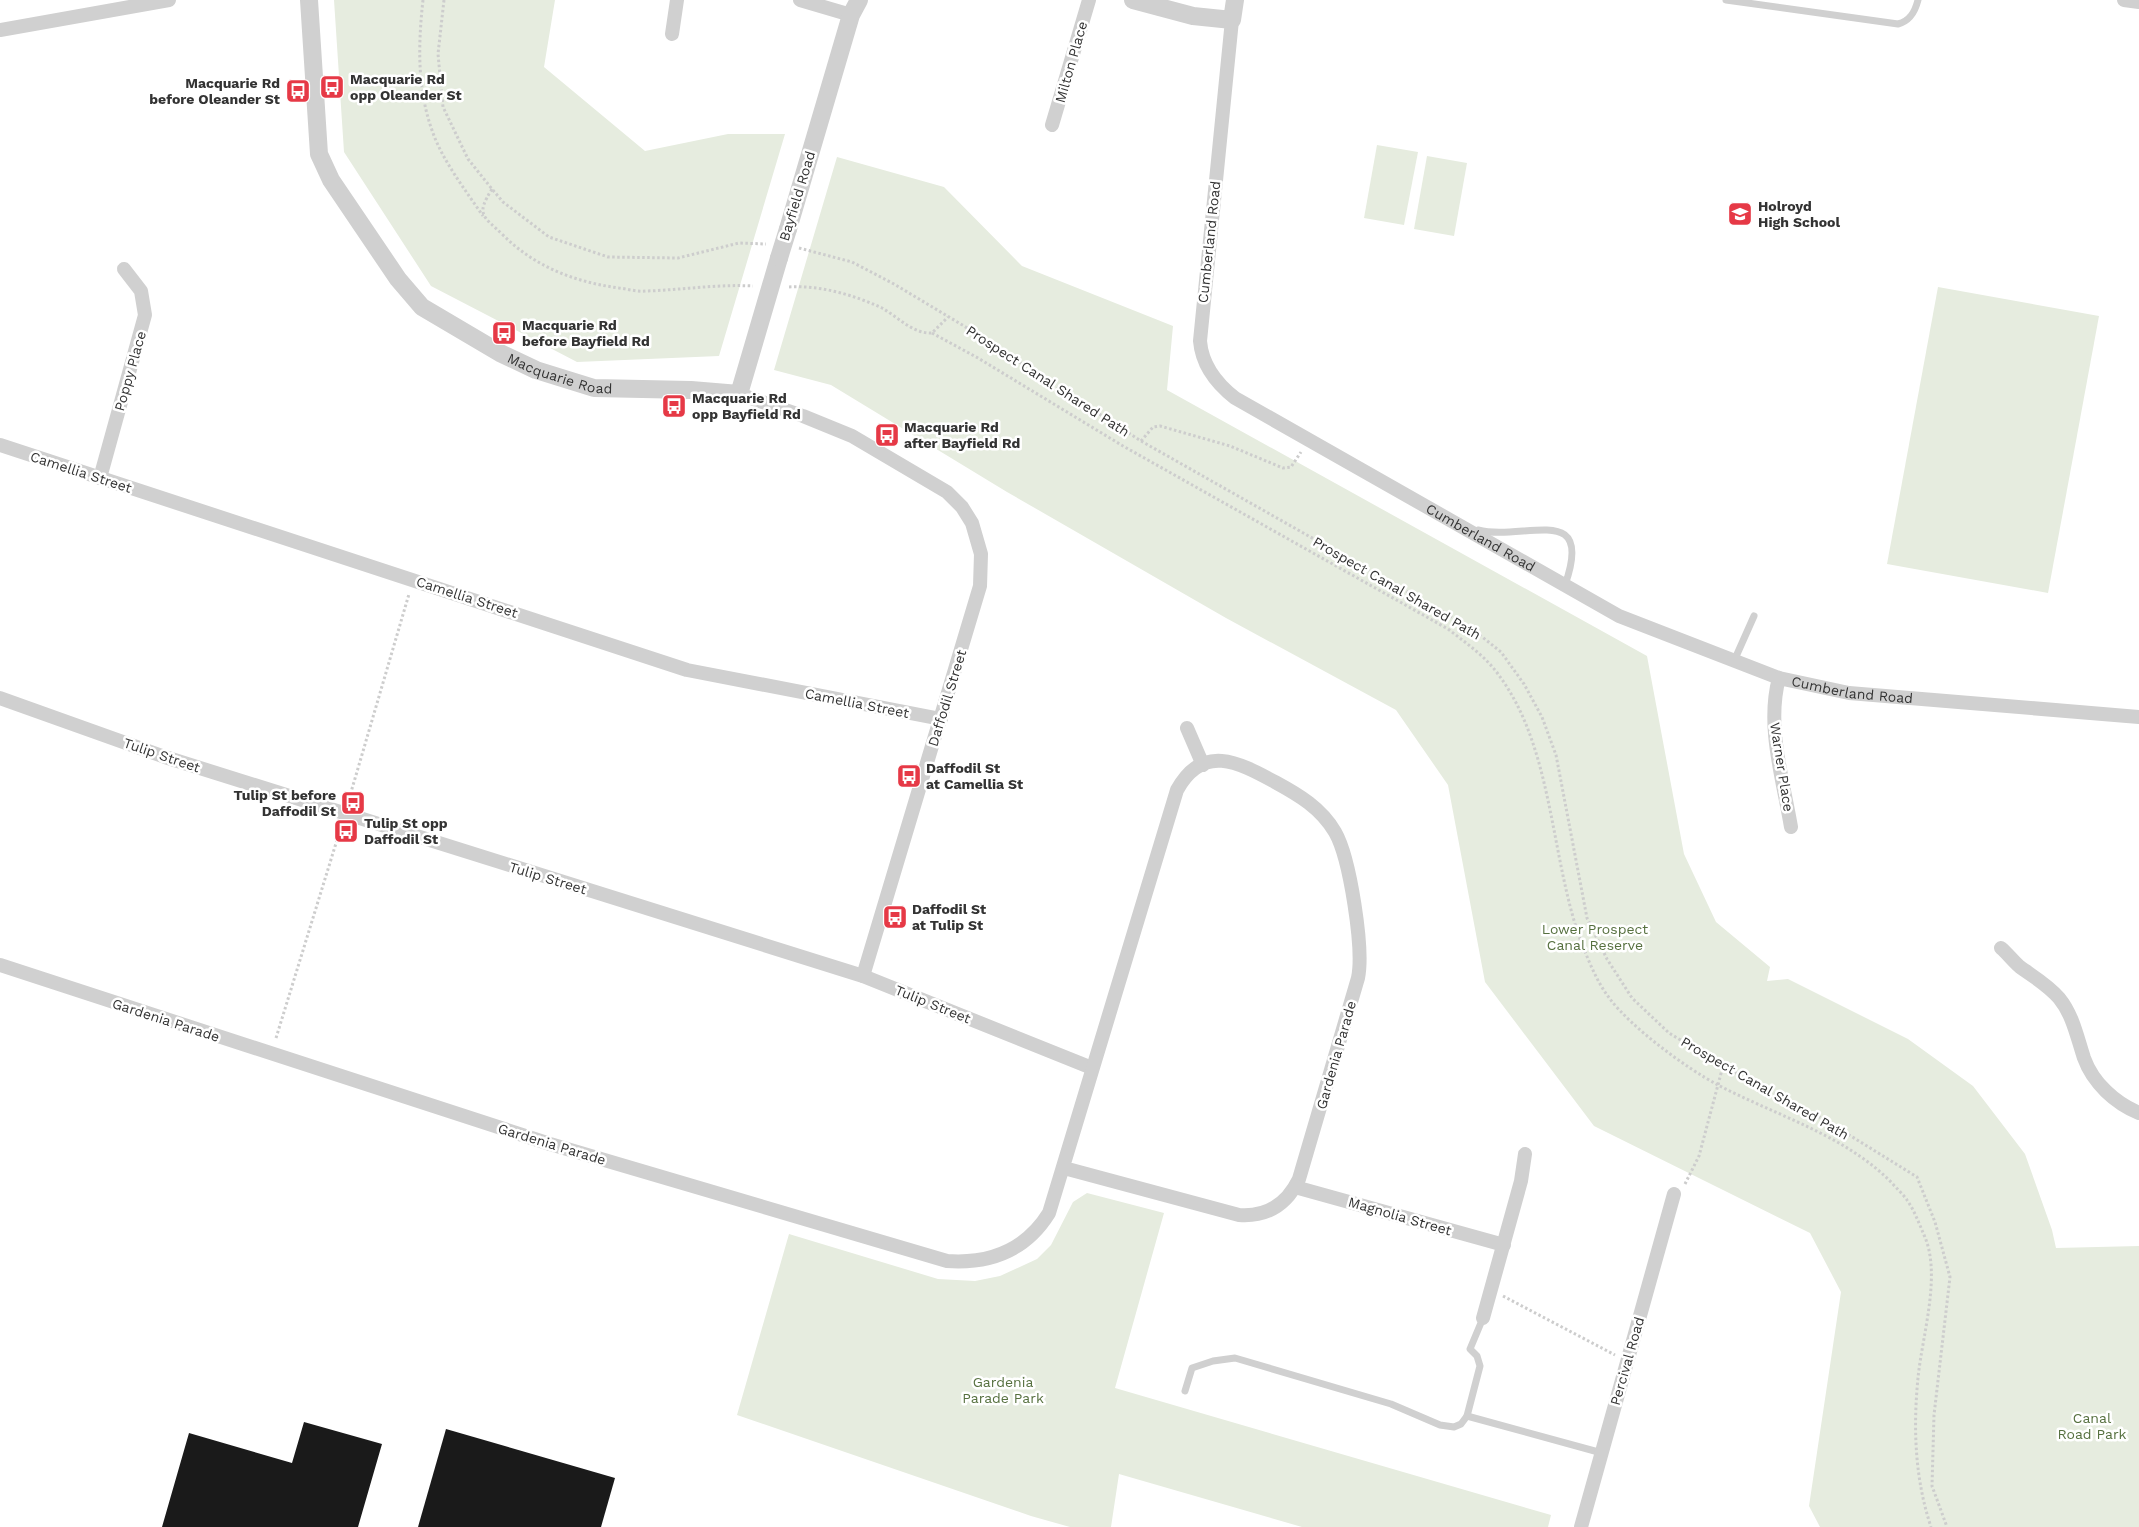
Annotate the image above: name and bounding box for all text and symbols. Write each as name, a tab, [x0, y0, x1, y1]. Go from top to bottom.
street label: Milton Place	[1052, 19, 1090, 105]
place label: Macquarie Rd opp Oleander St	[350, 71, 462, 103]
bus stop icon: Macquarie Rd opp Oleander St	[319, 74, 345, 100]
place label: Macquarie Rd before Oleander St	[149, 75, 280, 107]
bus stop icon: Macquarie Rd before Oleander St	[285, 78, 311, 104]
street label: Bayfield Road	[776, 149, 818, 243]
street label: Cumberland Road	[1195, 180, 1223, 304]
place label: Holroyd High School	[1758, 198, 1840, 230]
school or university icon: Holroyd High School	[1727, 201, 1753, 227]
place label: Macquarie Rd before Bayfield Rd	[522, 317, 650, 349]
bus stop icon: Macquarie Rd before Bayfield Rd	[491, 320, 517, 346]
street label: Prospect Canal Shared Path	[963, 322, 1133, 440]
street label: Poppy Place	[111, 329, 149, 413]
street label: Macquarie Road	[505, 350, 612, 396]
place label: Macquarie Rd opp Bayfield Rd	[692, 390, 801, 422]
bus stop icon: Macquarie Rd opp Bayfield Rd	[661, 393, 687, 419]
place label: Macquarie Rd after Bayfield Rd	[904, 419, 1020, 451]
bus stop icon: Macquarie Rd after Bayfield Rd	[874, 422, 900, 448]
street label: Camellia Street	[28, 448, 134, 496]
street label: Cumberland Road	[1423, 500, 1538, 575]
street label: Prospect Canal Shared Path	[1310, 533, 1484, 643]
street label: Camellia Street	[414, 573, 520, 621]
street label: Daffodil Street	[925, 648, 969, 748]
street label: Cumberland Road	[1790, 673, 1914, 706]
street label: Camellia Street	[804, 685, 911, 721]
street label: Warner Place	[1767, 721, 1797, 813]
street label: Tulip Street	[122, 734, 202, 776]
place label: Daffodil St at Camellia St	[926, 760, 1023, 792]
bus stop icon: Daffodil St at Camellia St	[896, 763, 922, 789]
place label: Tulip St before Daffodil St	[233, 787, 336, 819]
bus stop icon: Tulip St before Daffodil St	[340, 790, 366, 816]
place label: Tulip St opp Daffodil St	[364, 815, 448, 847]
bus stop icon: Tulip St opp Daffodil St	[333, 818, 359, 844]
street label: Tulip Street	[507, 859, 589, 897]
place label: Daffodil St at Tulip St	[912, 901, 986, 933]
bus stop icon: Daffodil St at Tulip St	[882, 904, 908, 930]
park label: Lower Prospect Canal Reserve	[1542, 921, 1648, 953]
street label: Tulip Street	[893, 982, 973, 1026]
street label: Gardenia Parade	[110, 995, 222, 1045]
street label: Gardenia Parade	[1313, 999, 1359, 1111]
street label: Prospect Canal Shared Path	[1678, 1033, 1852, 1143]
street label: Gardenia Parade	[496, 1120, 608, 1168]
street label: Magnolia Street	[1346, 1194, 1454, 1238]
street label: Percival Road	[1607, 1315, 1647, 1407]
park label: Gardenia Parade Park	[962, 1374, 1044, 1406]
park label: Canal Road Park	[2057, 1410, 2127, 1442]

